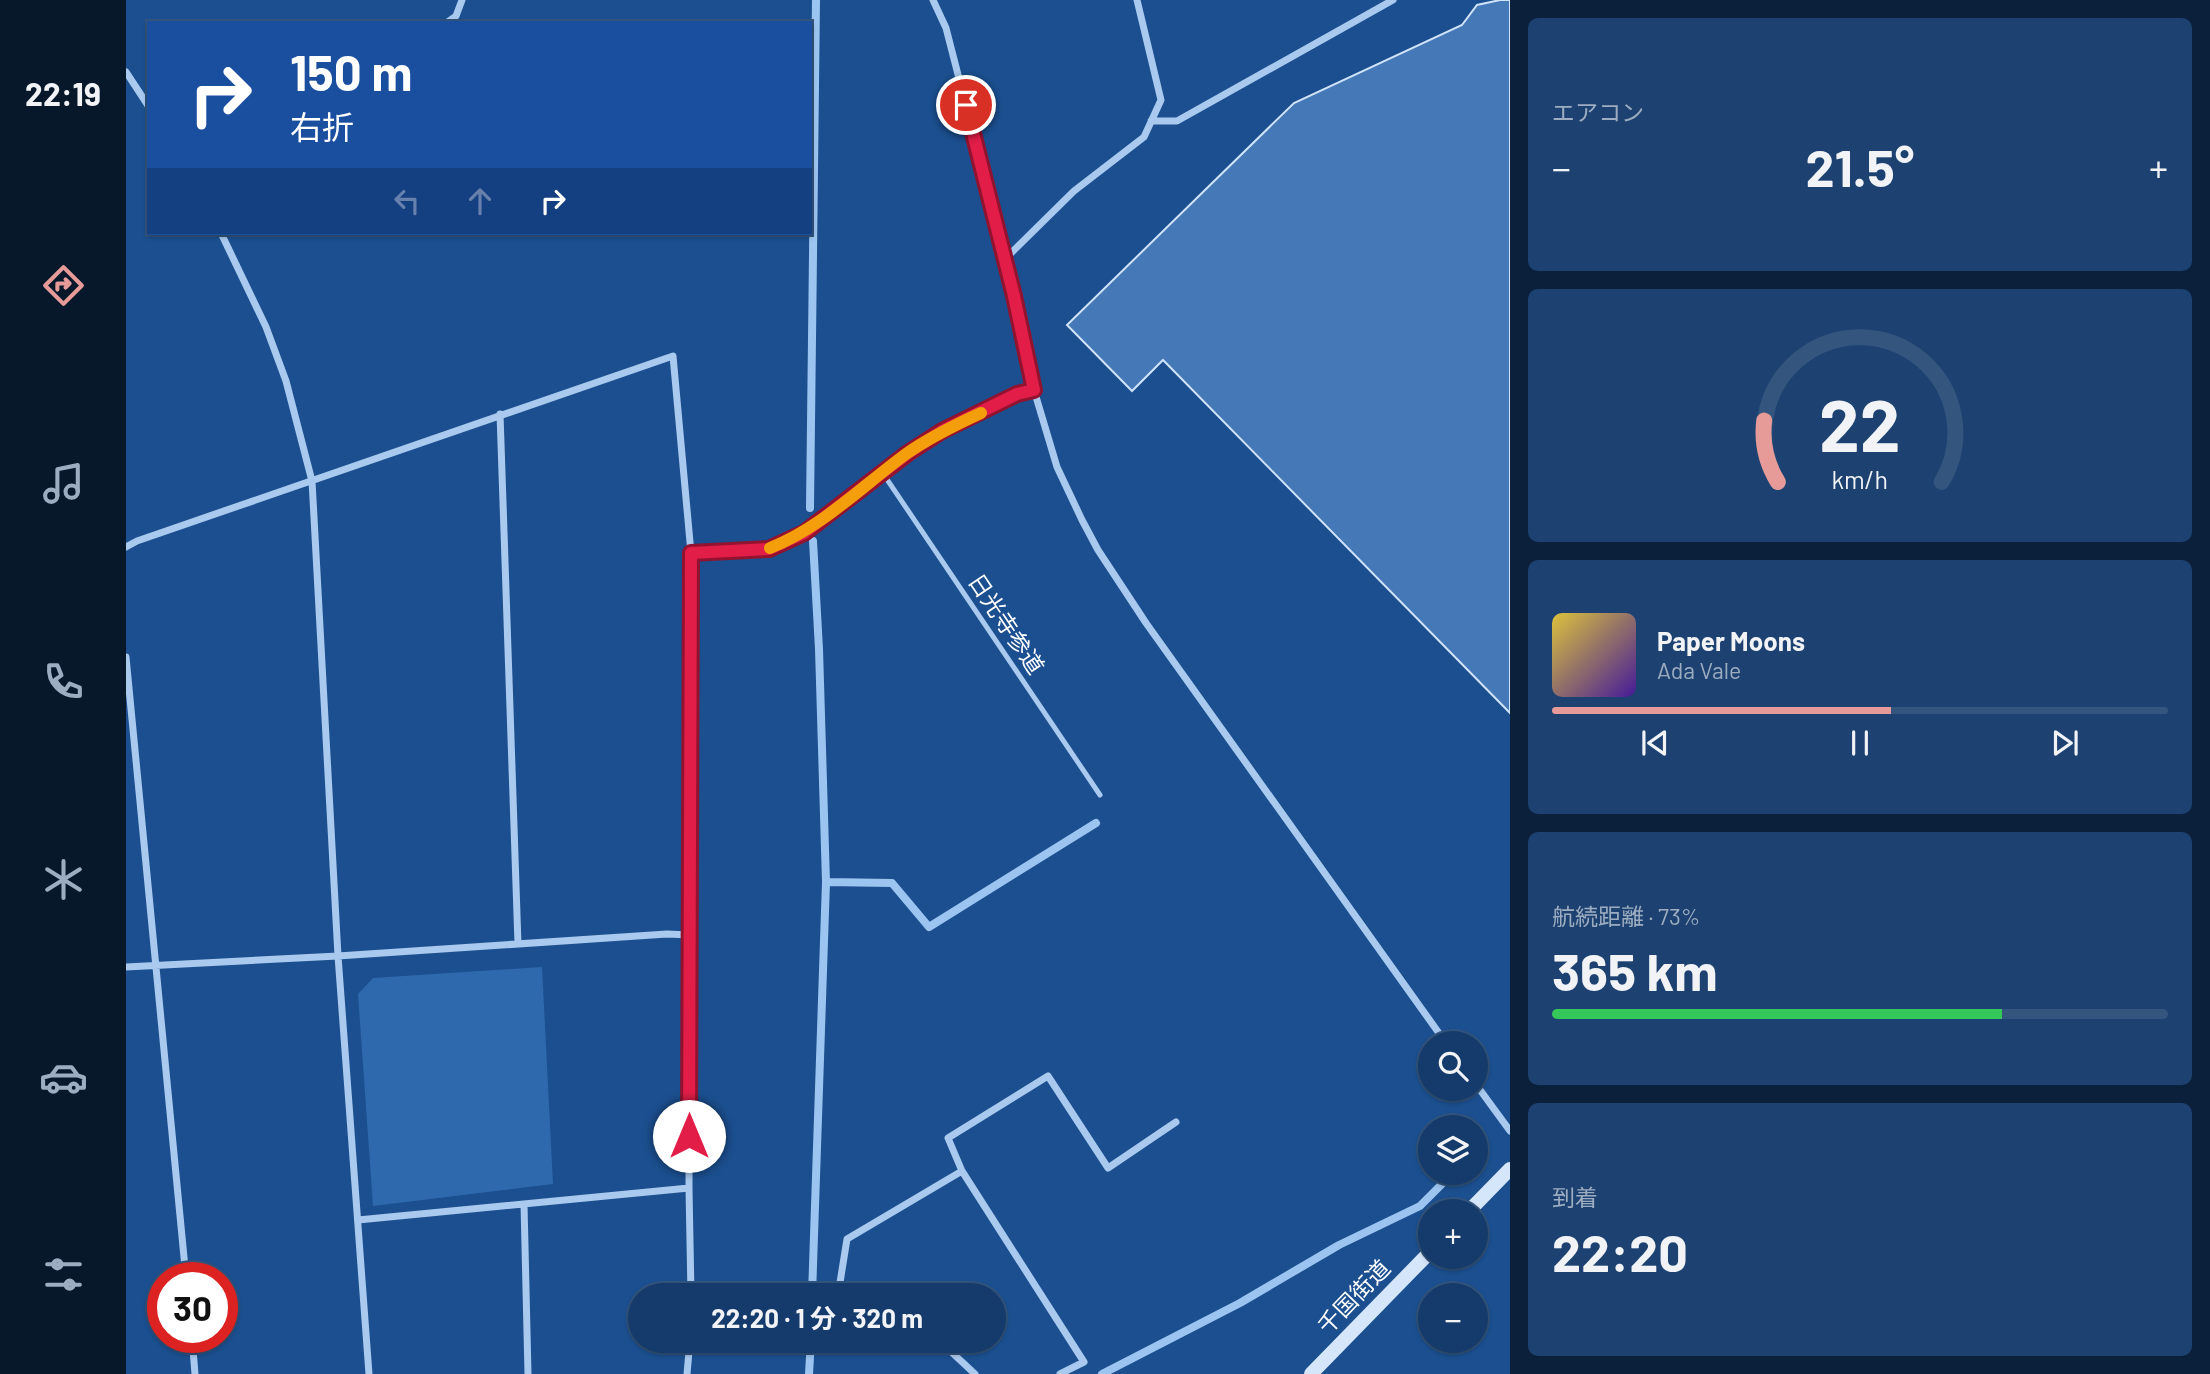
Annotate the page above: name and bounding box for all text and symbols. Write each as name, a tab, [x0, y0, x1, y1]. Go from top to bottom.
text: 150 m	[290, 42, 412, 101]
icon: right	[175, 49, 266, 140]
text: 22:19	[25, 74, 101, 112]
pin	[936, 75, 996, 135]
icon: arrive	[947, 86, 985, 124]
text: エアコン	[1552, 98, 1644, 126]
text: 右折	[290, 107, 354, 145]
text: 21.5°	[1806, 135, 1914, 197]
text: −	[1552, 144, 1571, 190]
text: +	[2149, 144, 2168, 190]
icon: left	[388, 182, 426, 220]
icon: ahead	[461, 182, 499, 220]
icon: right	[534, 182, 572, 220]
icon: directions	[39, 261, 88, 310]
text: 22	[1819, 379, 1901, 467]
icon: music	[39, 459, 88, 508]
text: km/h	[1832, 464, 1888, 494]
street label: 日光寺参道	[963, 568, 1051, 679]
text: Paper Moons	[1657, 625, 1805, 656]
text: Ada Vale	[1657, 656, 1741, 684]
icon: phone	[39, 657, 88, 706]
icon: previous	[1636, 724, 1674, 762]
icon: pause	[1841, 724, 1879, 762]
icon: next	[2046, 724, 2084, 762]
icon: climate	[39, 855, 88, 904]
text: 航続距離 · 73%	[1552, 902, 1700, 930]
text: 365 km	[1552, 939, 1718, 1001]
map controls	[1418, 1031, 1488, 1353]
button: search	[1418, 1031, 1488, 1101]
icon: car	[39, 1053, 88, 1102]
position arrow	[652, 1099, 726, 1173]
button: layers	[1418, 1115, 1488, 1185]
text: 到着	[1552, 1183, 1598, 1211]
button: +	[1418, 1199, 1488, 1269]
text: 22:20	[1552, 1220, 1688, 1282]
icon: filters	[39, 1250, 88, 1299]
street label: 千国街道	[1311, 1253, 1395, 1339]
speed limit sign: 30	[147, 1262, 238, 1353]
button: −	[1418, 1283, 1488, 1353]
text: 22:20 · 1 分 · 320 m	[711, 1302, 923, 1333]

